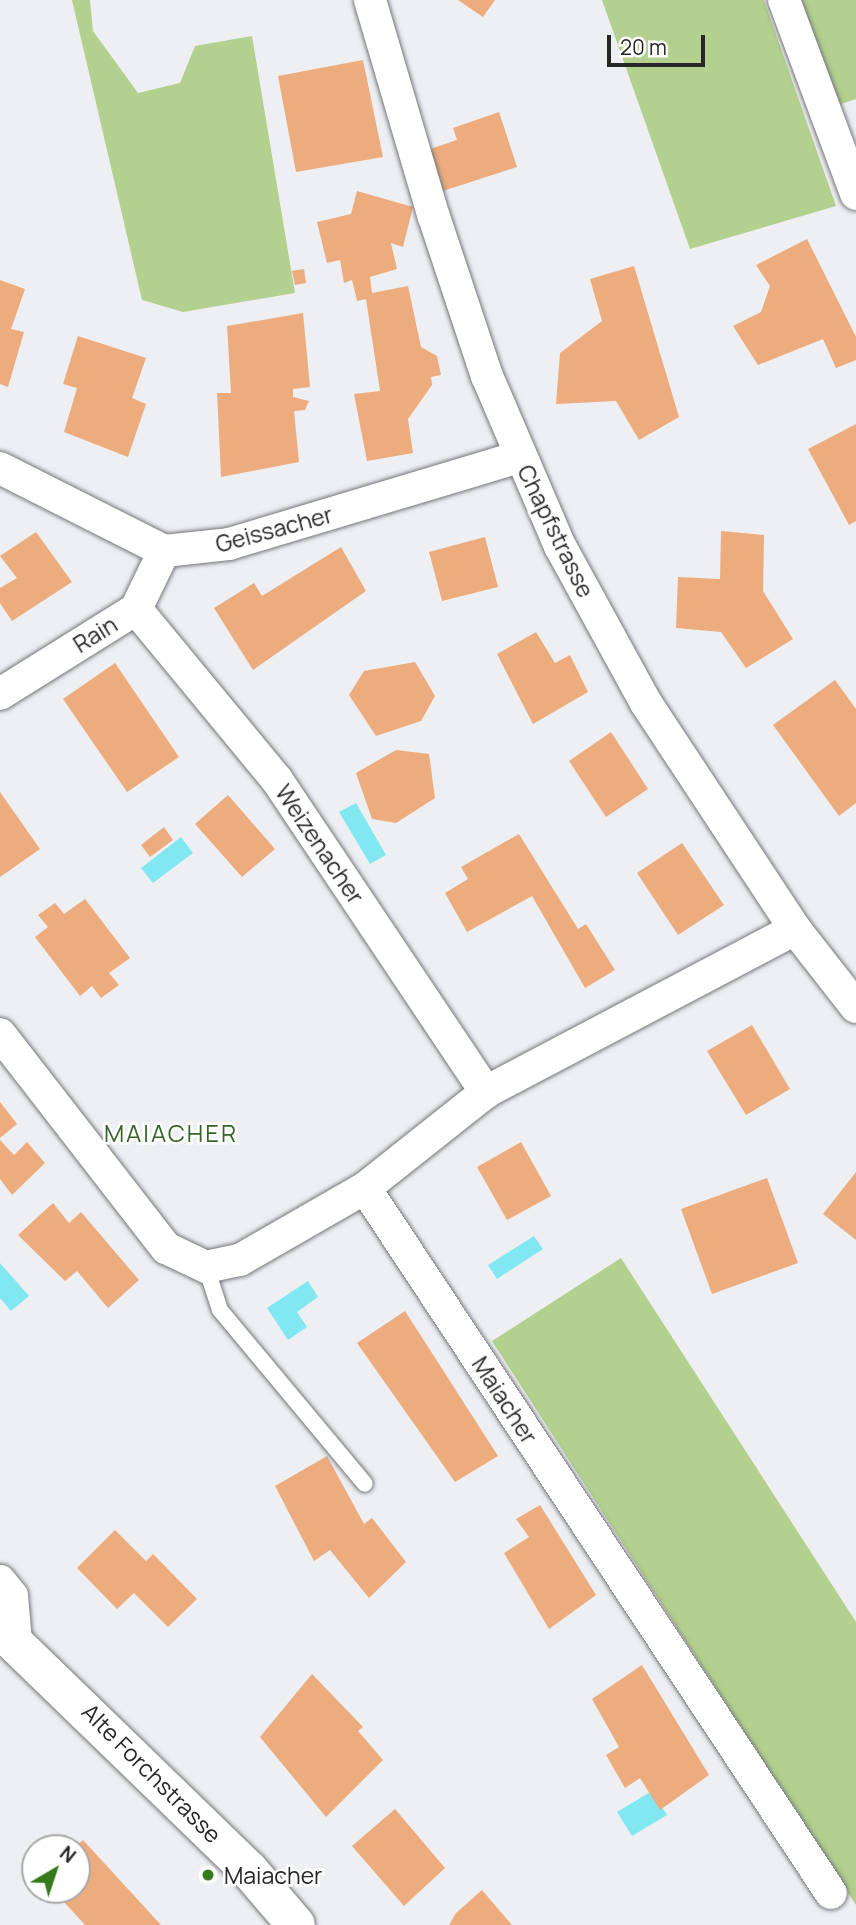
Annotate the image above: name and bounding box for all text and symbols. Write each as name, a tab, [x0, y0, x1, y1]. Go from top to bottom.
scale bar	[611, 21, 709, 65]
text: 20 m	[620, 33, 667, 61]
street label: Chapfstrasse	[512, 460, 600, 602]
street label: Geissacher	[212, 500, 336, 558]
street label: Rain	[68, 610, 122, 658]
street label: Weizenacher	[270, 779, 370, 909]
district label: MAIACHER	[105, 1119, 237, 1147]
street label: Maiacher	[467, 1351, 543, 1449]
street label: Alte Forchstrasse	[77, 1698, 227, 1848]
north arrow	[21, 1834, 91, 1904]
text: N	[54, 1840, 81, 1869]
place label: Maiacher	[224, 1861, 322, 1889]
marker: Maiacher	[198, 1865, 218, 1885]

